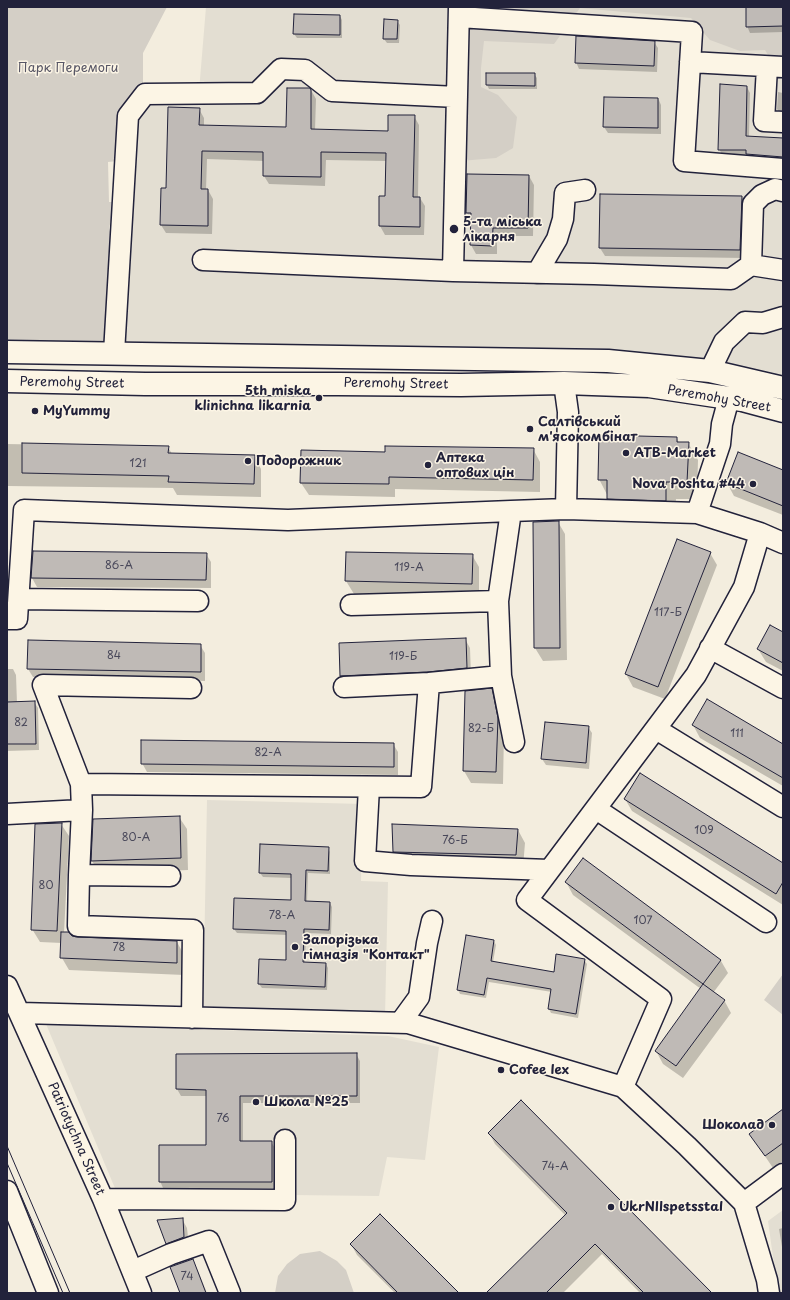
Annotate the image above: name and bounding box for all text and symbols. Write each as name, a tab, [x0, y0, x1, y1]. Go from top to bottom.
park label: Парк Перемоги	[18, 60, 118, 76]
place label: 5-та міська лікарня	[463, 214, 542, 245]
marker: 5-та міська лікарня	[448, 223, 460, 235]
street label: Peremohy Street	[20, 374, 124, 392]
street label: Peremohy Street	[344, 375, 448, 393]
street label: Peremohy Street	[666, 382, 772, 416]
place label: 5th miska klinichna likarnia	[194, 383, 311, 414]
marker: 5th miska klinichna likarnia	[314, 393, 324, 403]
place label: MyYummy	[43, 403, 110, 419]
marker: MyYummy	[30, 406, 40, 416]
place label: Салтівський м'ясокомбінат	[538, 414, 637, 445]
marker: Салтівський м'ясокомбінат	[525, 424, 535, 434]
place label: ATB-Market	[634, 445, 716, 461]
marker: ATB-Market	[621, 448, 631, 458]
place label: Аптека оптових цін	[436, 450, 514, 481]
place label: Подорожник	[256, 453, 341, 469]
marker: Подорожник	[243, 456, 253, 466]
house number: 121	[130, 457, 146, 471]
marker: Аптека оптових цін	[423, 460, 433, 470]
place label: Nova Poshta #44	[632, 476, 745, 492]
marker: Nova Poshta #44	[748, 479, 758, 489]
house number: 86-А	[105, 559, 133, 573]
house number: 119-А	[394, 561, 424, 575]
house number: 117-Б	[654, 606, 682, 620]
house number: 84	[107, 649, 121, 663]
house number: 119-Б	[389, 650, 417, 664]
house number: 82	[14, 716, 28, 730]
house number: 82-Б	[468, 722, 494, 736]
house number: 111	[730, 727, 744, 741]
house number: 82-А	[254, 746, 282, 760]
house number: 109	[694, 824, 714, 838]
house number: 80-А	[122, 831, 150, 845]
house number: 76-Б	[442, 834, 468, 848]
house number: 80	[39, 879, 53, 893]
house number: 78-А	[269, 909, 295, 923]
house number: 107	[634, 914, 652, 928]
place label: Запорізька гімназія "Контакт"	[303, 932, 430, 963]
house number: 78	[113, 941, 125, 955]
marker: Запорізька гімназія "Контакт"	[290, 942, 300, 952]
place label: Cofee lex	[509, 1062, 569, 1078]
marker: Cofee lex	[496, 1065, 506, 1075]
street label: Patriotychna Street	[44, 1080, 108, 1198]
place label: Школа №25	[264, 1094, 349, 1110]
marker: Школа №25	[251, 1097, 261, 1107]
house number: 76	[216, 1112, 230, 1126]
place label: Шоколад	[702, 1117, 764, 1133]
marker: Шоколад	[767, 1120, 777, 1130]
house number: 74-А	[542, 1160, 568, 1174]
place label: UkrNIIspetsstal	[619, 1199, 723, 1215]
marker: UkrNIIspetsstal	[606, 1202, 616, 1212]
house number: 74	[180, 1270, 194, 1284]

